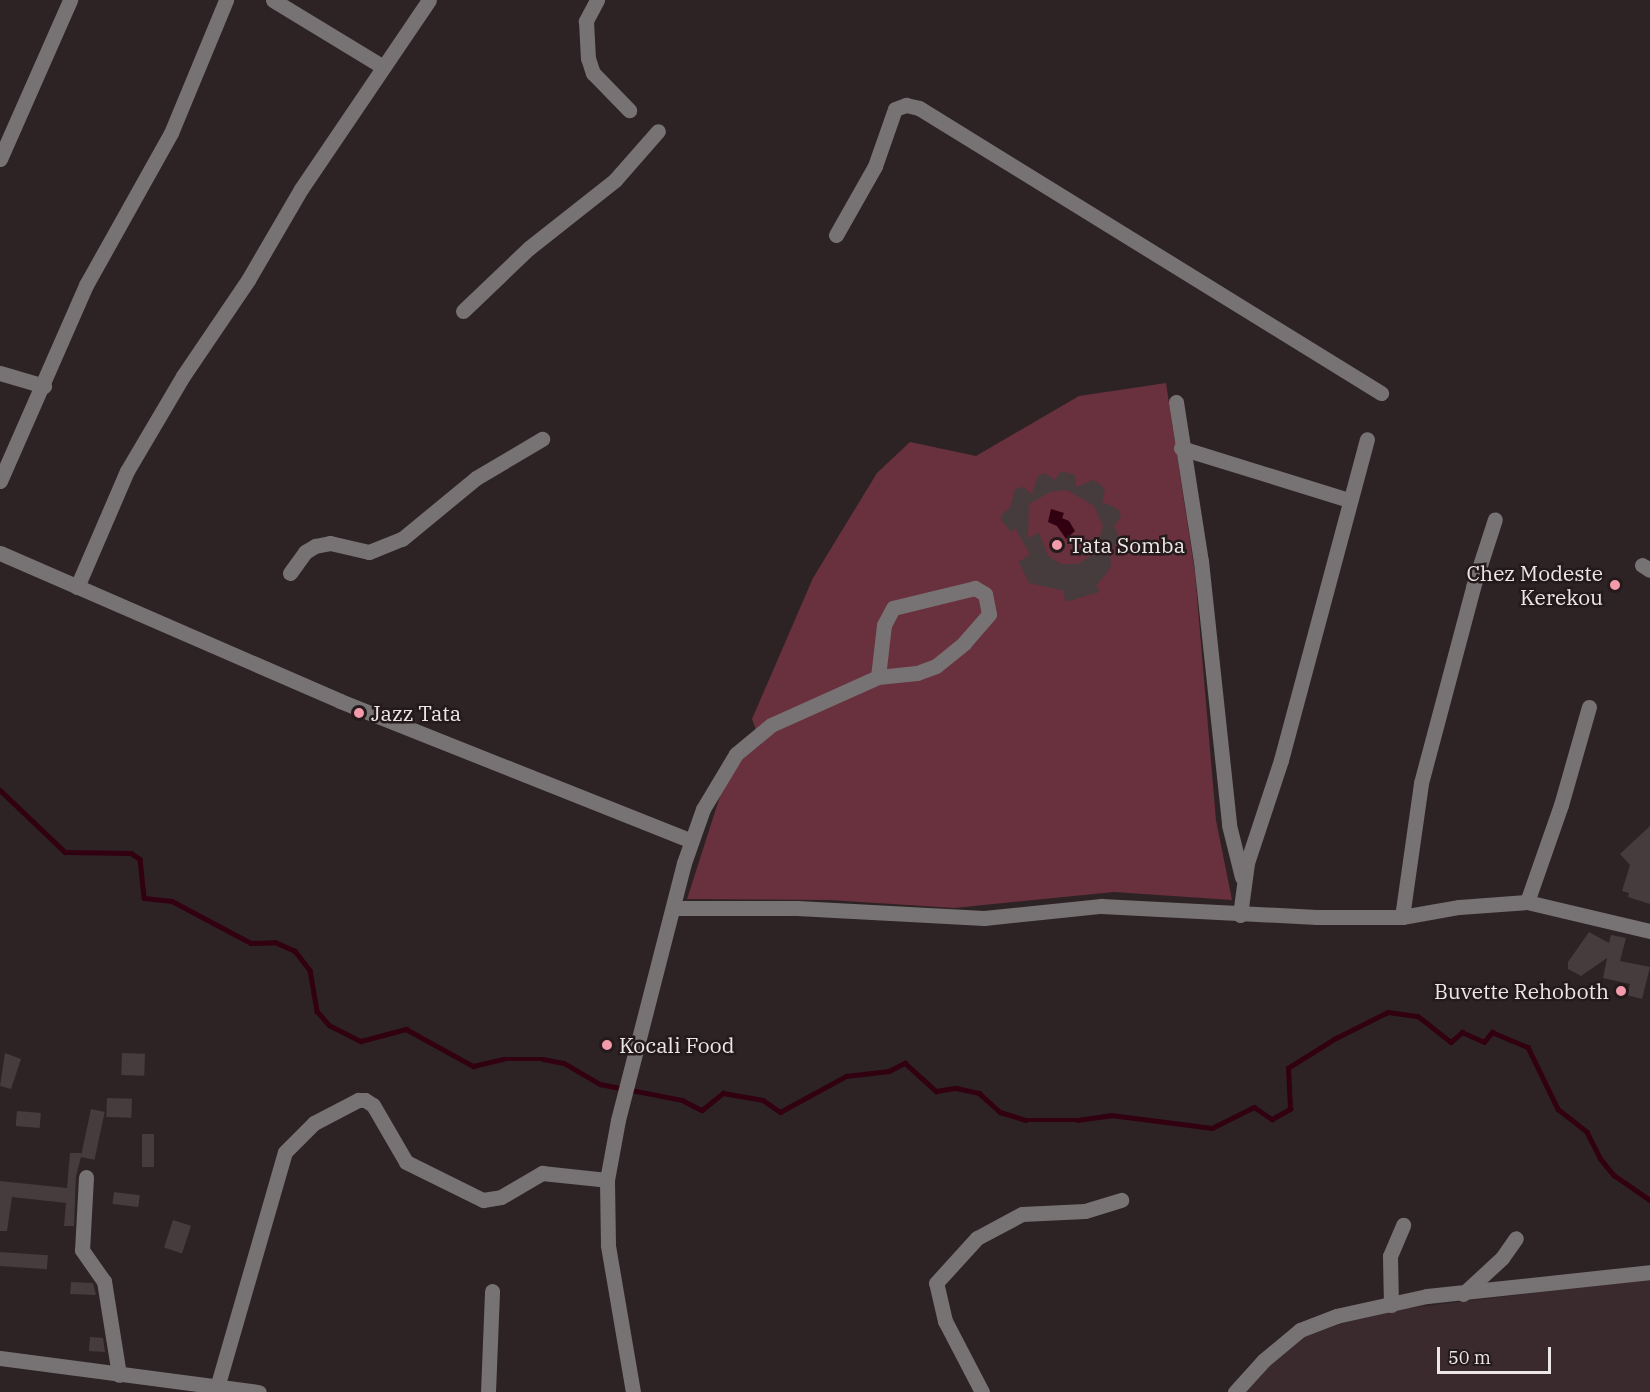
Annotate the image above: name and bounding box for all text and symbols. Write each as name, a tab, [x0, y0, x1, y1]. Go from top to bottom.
place label: Tata Somba	[1069, 532, 1185, 558]
marker: Tata Somba	[1050, 538, 1064, 552]
place label: Chez Modeste Kerekou	[1466, 560, 1603, 610]
marker: Chez Modeste Kerekou	[1608, 578, 1622, 592]
place label: Jazz Tata	[371, 700, 461, 726]
marker: Jazz Tata	[352, 706, 366, 720]
place label: Buvette Rehoboth	[1434, 978, 1609, 1004]
marker: Buvette Rehoboth	[1614, 984, 1628, 998]
place label: Kocali Food	[619, 1032, 735, 1058]
marker: Kocali Food	[600, 1038, 614, 1052]
scale bar	[1440, 1335, 1554, 1373]
text: 50 m	[1448, 1346, 1491, 1369]

